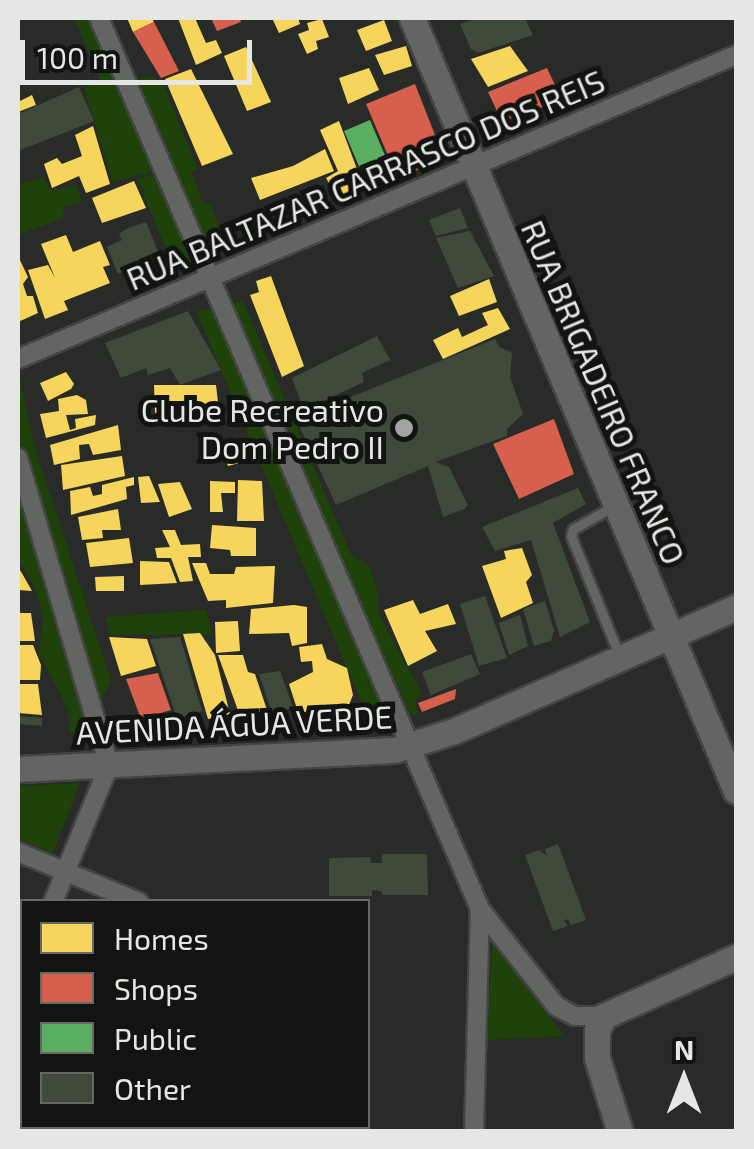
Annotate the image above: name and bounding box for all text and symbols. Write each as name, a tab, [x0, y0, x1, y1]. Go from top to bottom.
scale bar	[25, 20, 258, 82]
text: 100 m	[37, 39, 118, 75]
street label: RUA BALTAZAR CARRASCO DOS REIS	[120, 60, 610, 298]
street label: RUA BRIGADEIRO FRANCO	[514, 214, 694, 570]
place label: Clube Recreativo Dom Pedro II	[141, 391, 384, 466]
marker: Clube Recreativo Dom Pedro II	[393, 417, 415, 439]
street label: AVENIDA ÁGUA VERDE	[73, 696, 395, 752]
legend	[20, 899, 370, 1129]
text: Homes	[114, 920, 209, 956]
text: Shops	[114, 970, 198, 1006]
text: Public	[114, 1020, 197, 1056]
north arrow	[634, 1029, 734, 1129]
text: N	[674, 1032, 694, 1066]
text: Other	[114, 1070, 191, 1106]

